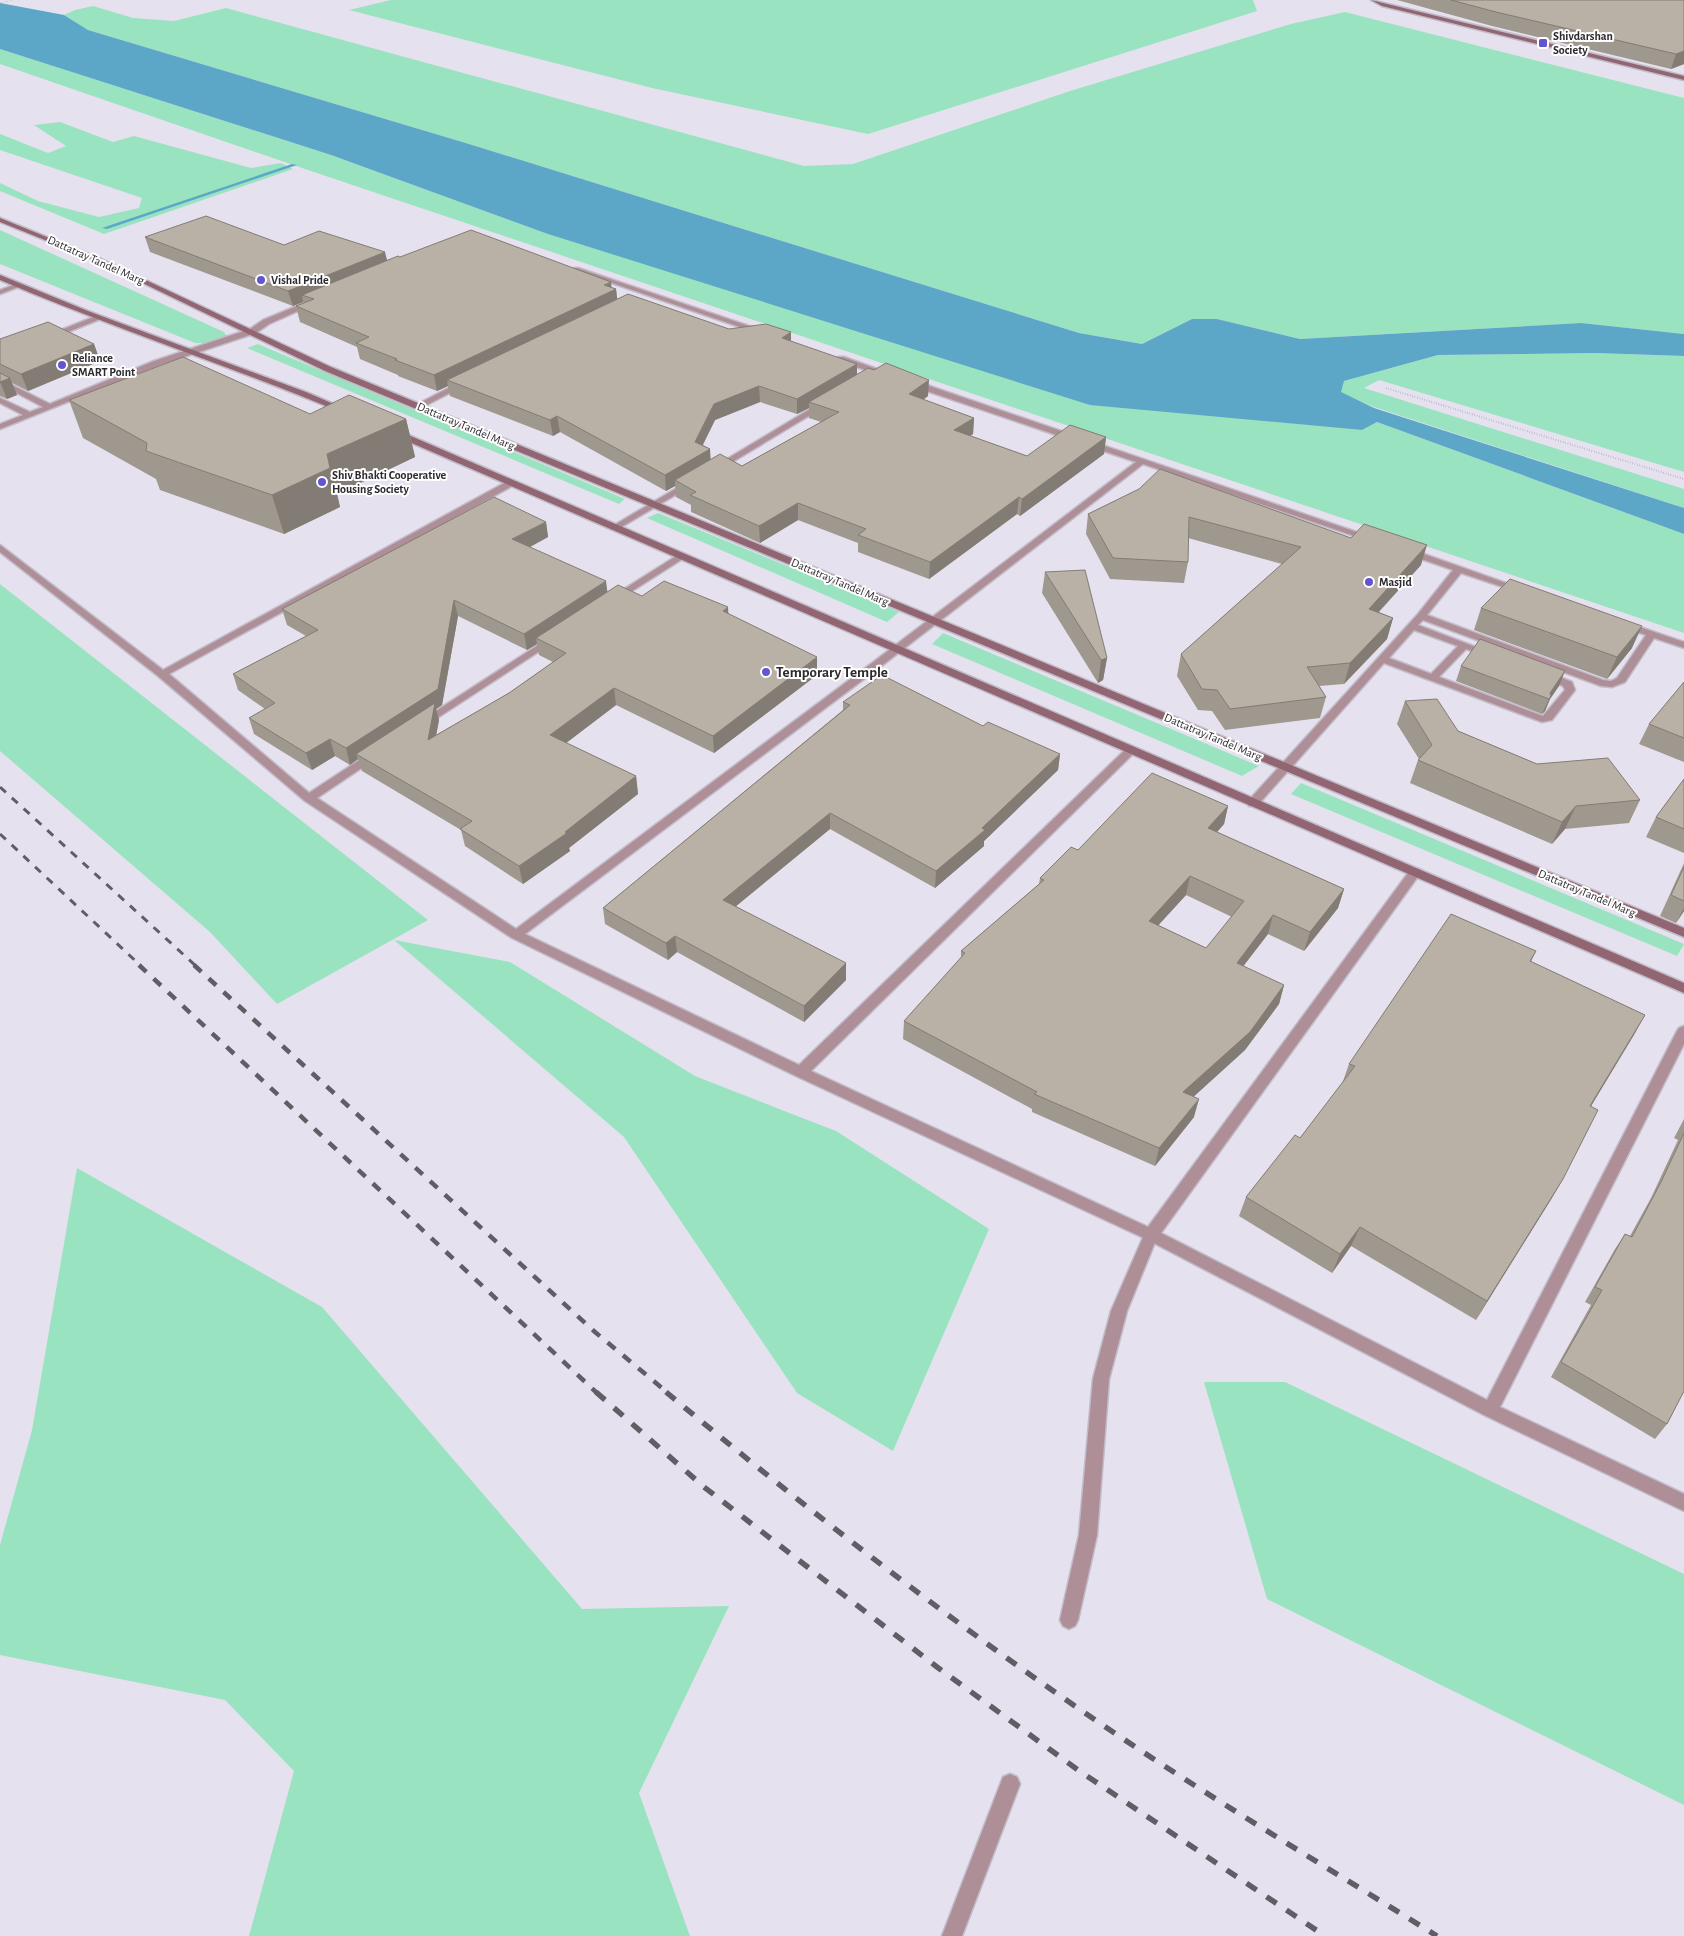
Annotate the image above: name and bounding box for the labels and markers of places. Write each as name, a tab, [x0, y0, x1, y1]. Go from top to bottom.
place label: Shivdarshan Society	[1553, 30, 1613, 57]
marker: Shivdarshan Society	[1537, 37, 1549, 49]
marker: Vishal Pride	[255, 274, 267, 286]
place label: Vishal Pride	[271, 274, 329, 286]
place label: Reliance SMART Point	[72, 352, 135, 378]
marker: Reliance SMART Point	[56, 359, 68, 371]
place label: Shiv Bhakti Cooperative Housing Society	[332, 469, 447, 496]
marker: Shiv Bhakti Cooperative Housing Society	[316, 476, 328, 488]
marker: Masjid	[1363, 576, 1375, 588]
place label: Masjid	[1379, 576, 1412, 589]
place label: Temporary Temple	[776, 665, 888, 680]
marker: Temporary Temple	[760, 666, 772, 678]

